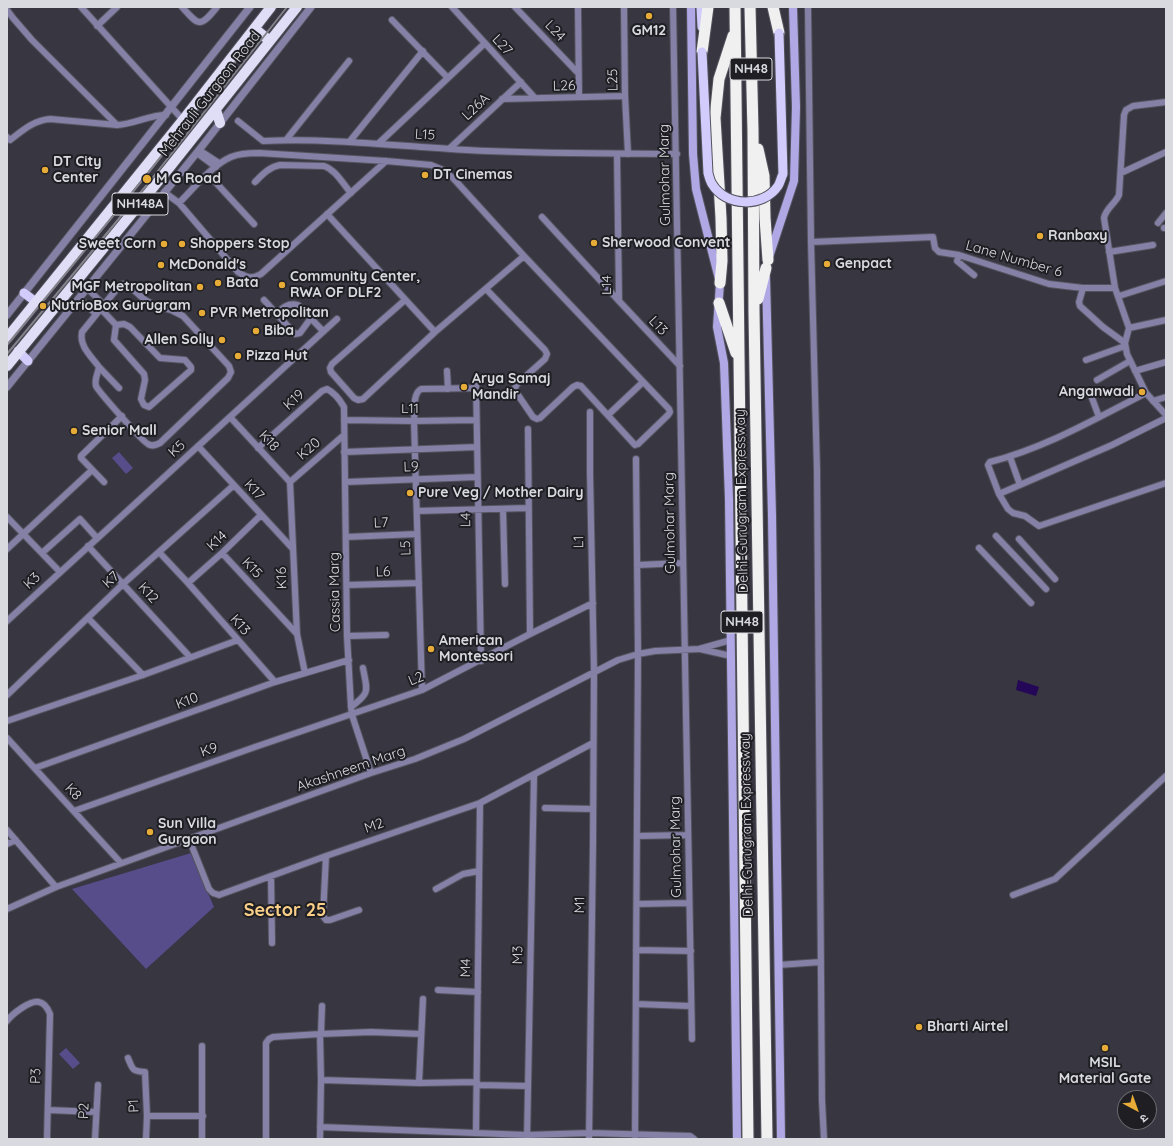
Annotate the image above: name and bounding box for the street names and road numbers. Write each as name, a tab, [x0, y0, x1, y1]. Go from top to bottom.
street label: L24	[541, 17, 569, 45]
street label: Mehrauli Gurgaon Road	[156, 28, 264, 160]
street label: L27	[488, 31, 516, 59]
road number: NH48	[730, 58, 772, 80]
street label: L25	[604, 68, 622, 92]
street label: L26	[552, 77, 576, 95]
street label: L26A	[459, 90, 493, 124]
street label: Gulmohar Marg	[656, 124, 674, 226]
street label: L15	[414, 126, 436, 144]
road number: NH148A	[112, 193, 168, 215]
street label: Lane Number 6	[964, 237, 1064, 281]
street label: L14	[599, 275, 615, 295]
street label: L13	[645, 313, 671, 339]
street label: K19	[280, 386, 308, 414]
street label: L11	[401, 401, 419, 417]
street label: Delhi-Gurugram Expressway	[732, 409, 752, 593]
street label: K18	[255, 427, 283, 455]
street label: K20	[294, 434, 324, 464]
street label: K5	[165, 437, 189, 461]
street label: L9	[403, 458, 419, 476]
street label: Gulmohar Marg	[661, 472, 679, 574]
street label: K17	[240, 476, 268, 504]
street label: L4	[457, 512, 475, 528]
street label: L7	[373, 514, 389, 532]
street label: K14	[203, 527, 231, 555]
street label: L1	[570, 536, 588, 548]
street label: L5	[397, 540, 415, 556]
street label: Cassia Marg	[326, 552, 344, 632]
street label: K15	[238, 554, 266, 582]
street label: L6	[375, 563, 391, 581]
street label: K16	[273, 567, 291, 589]
street label: K7	[99, 568, 123, 592]
street label: K3	[20, 569, 44, 593]
street label: K12	[134, 579, 162, 607]
street label: K13	[226, 611, 254, 639]
road number: NH48	[721, 611, 763, 633]
street label: L2	[406, 668, 426, 690]
street label: K10	[173, 689, 201, 713]
street label: Delhi-Gurugram Expressway	[737, 733, 757, 917]
street label: K9	[198, 739, 220, 761]
street label: Akashneem Marg	[294, 743, 408, 795]
street label: K8	[61, 780, 85, 804]
street label: Gulmohar Marg	[667, 796, 685, 898]
street label: M2	[362, 815, 386, 837]
street label: M1	[571, 896, 589, 914]
street label: M3	[509, 945, 527, 965]
street label: M4	[457, 958, 475, 978]
street label: P3	[27, 1068, 45, 1084]
street label: P1	[125, 1099, 143, 1113]
street label: P2	[75, 1103, 93, 1119]

